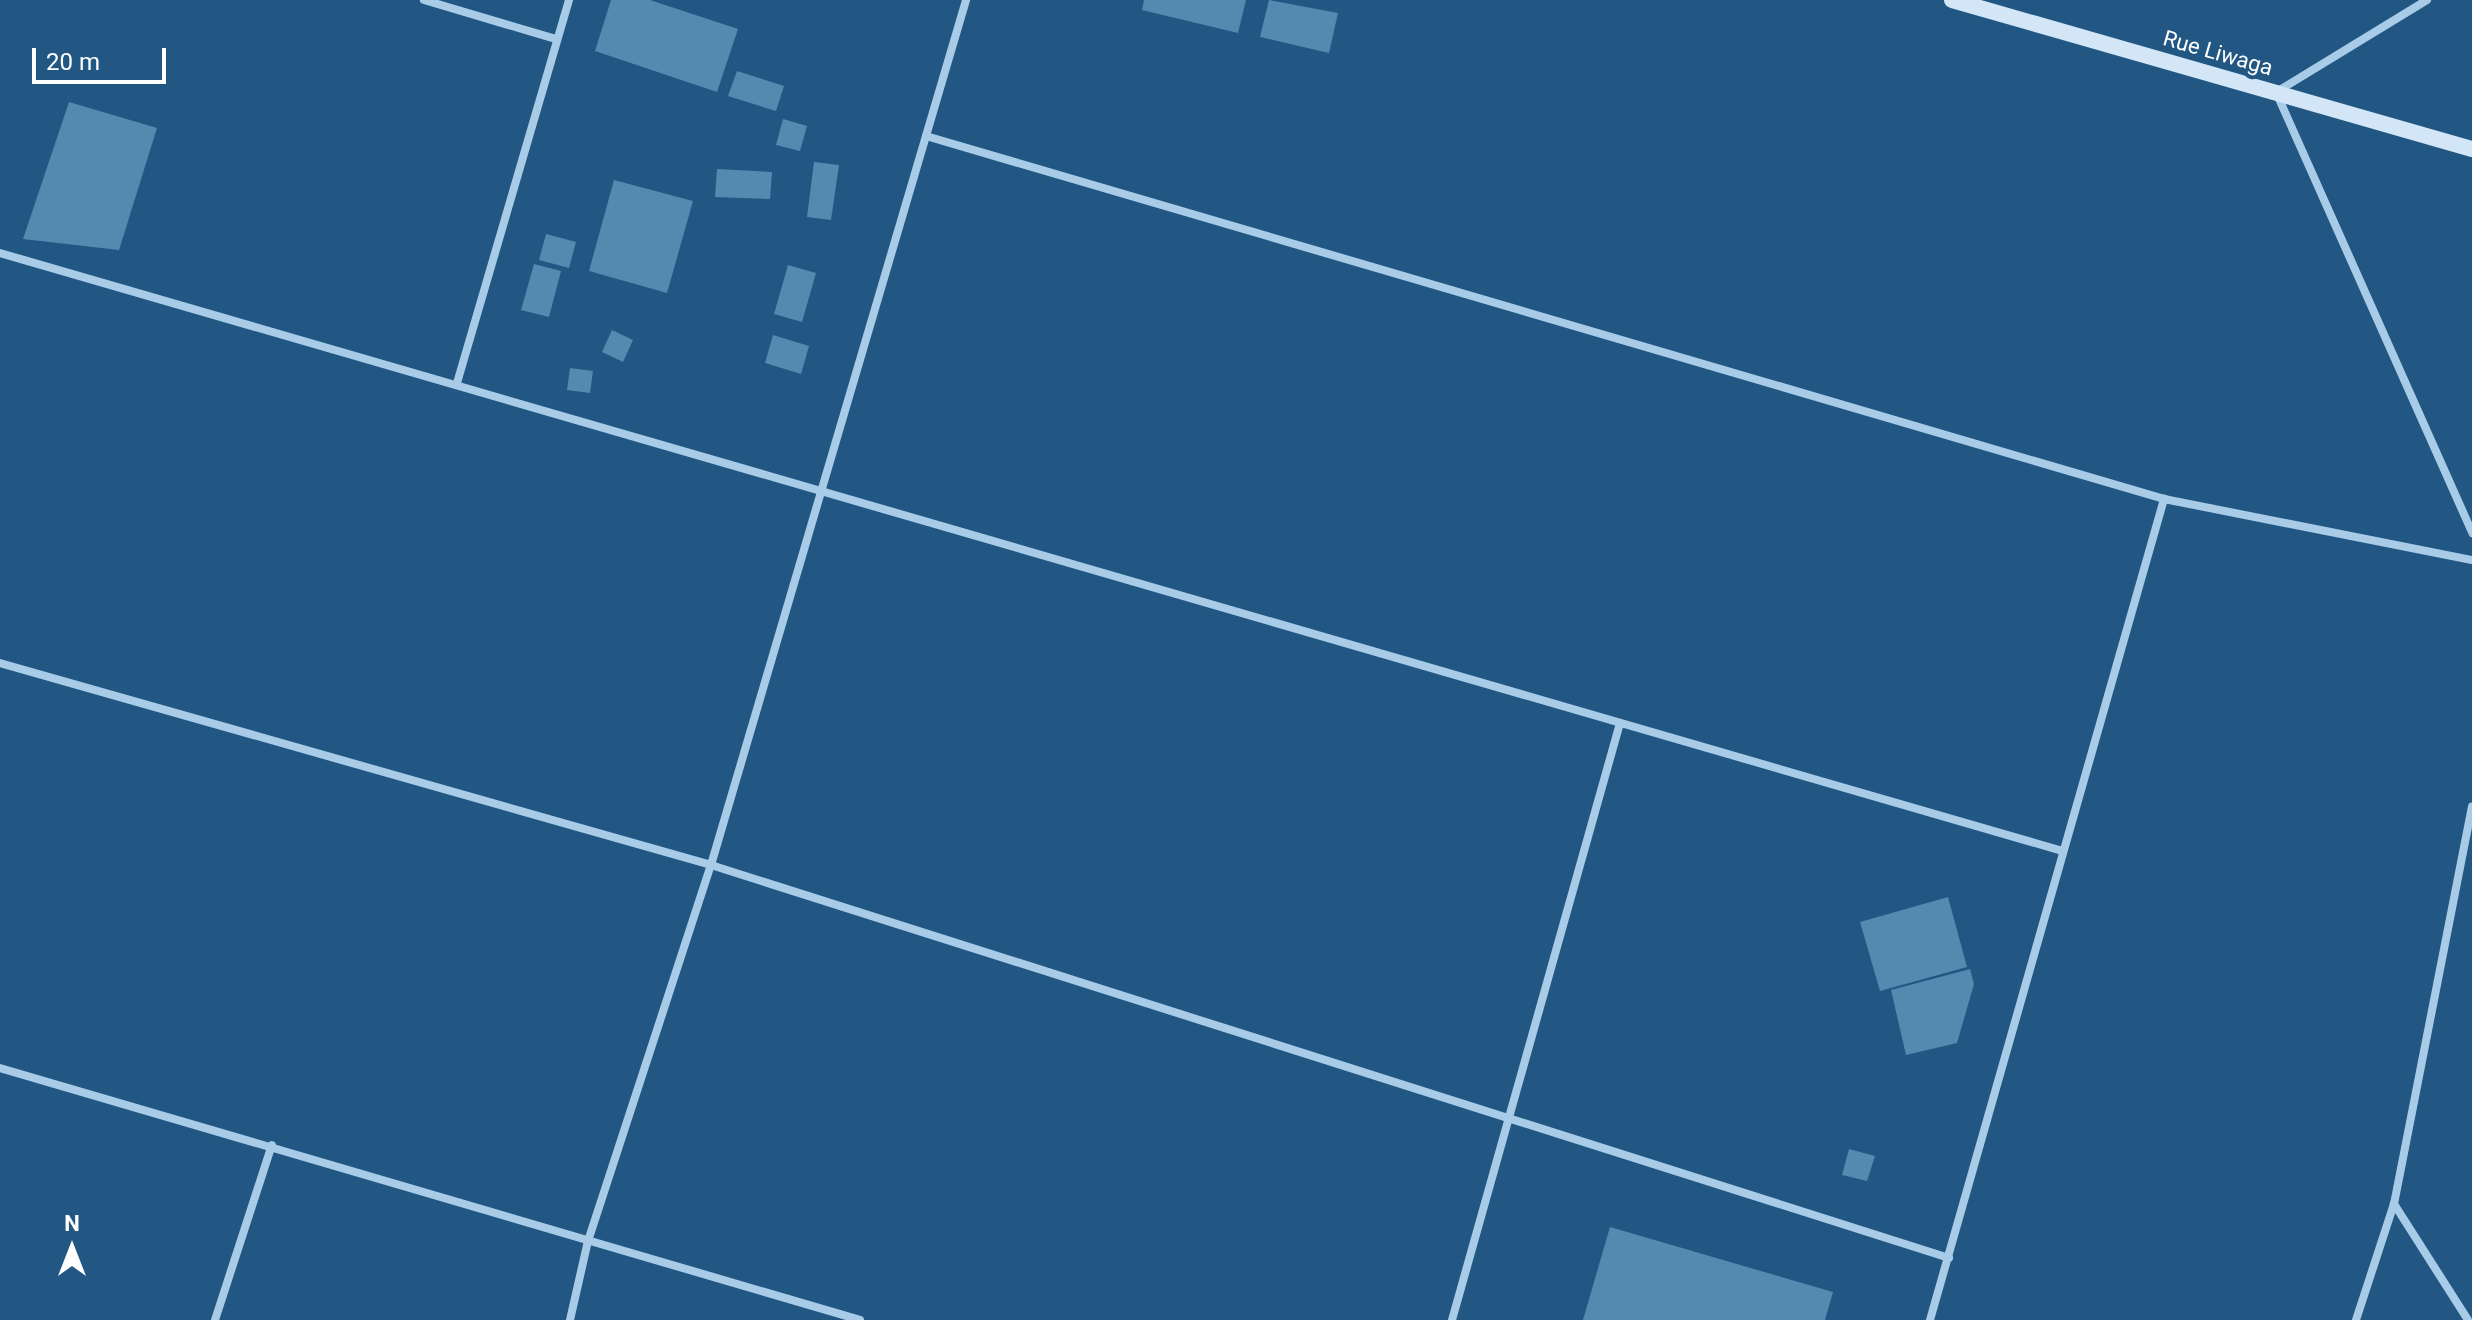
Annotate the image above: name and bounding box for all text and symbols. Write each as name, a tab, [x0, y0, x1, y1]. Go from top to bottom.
street label: Rue Liwaga	[2160, 25, 2276, 81]
scale bar	[36, 32, 170, 82]
text: 20 m	[46, 48, 100, 76]
north arrow	[32, 1208, 112, 1288]
text: N	[64, 1211, 80, 1236]

